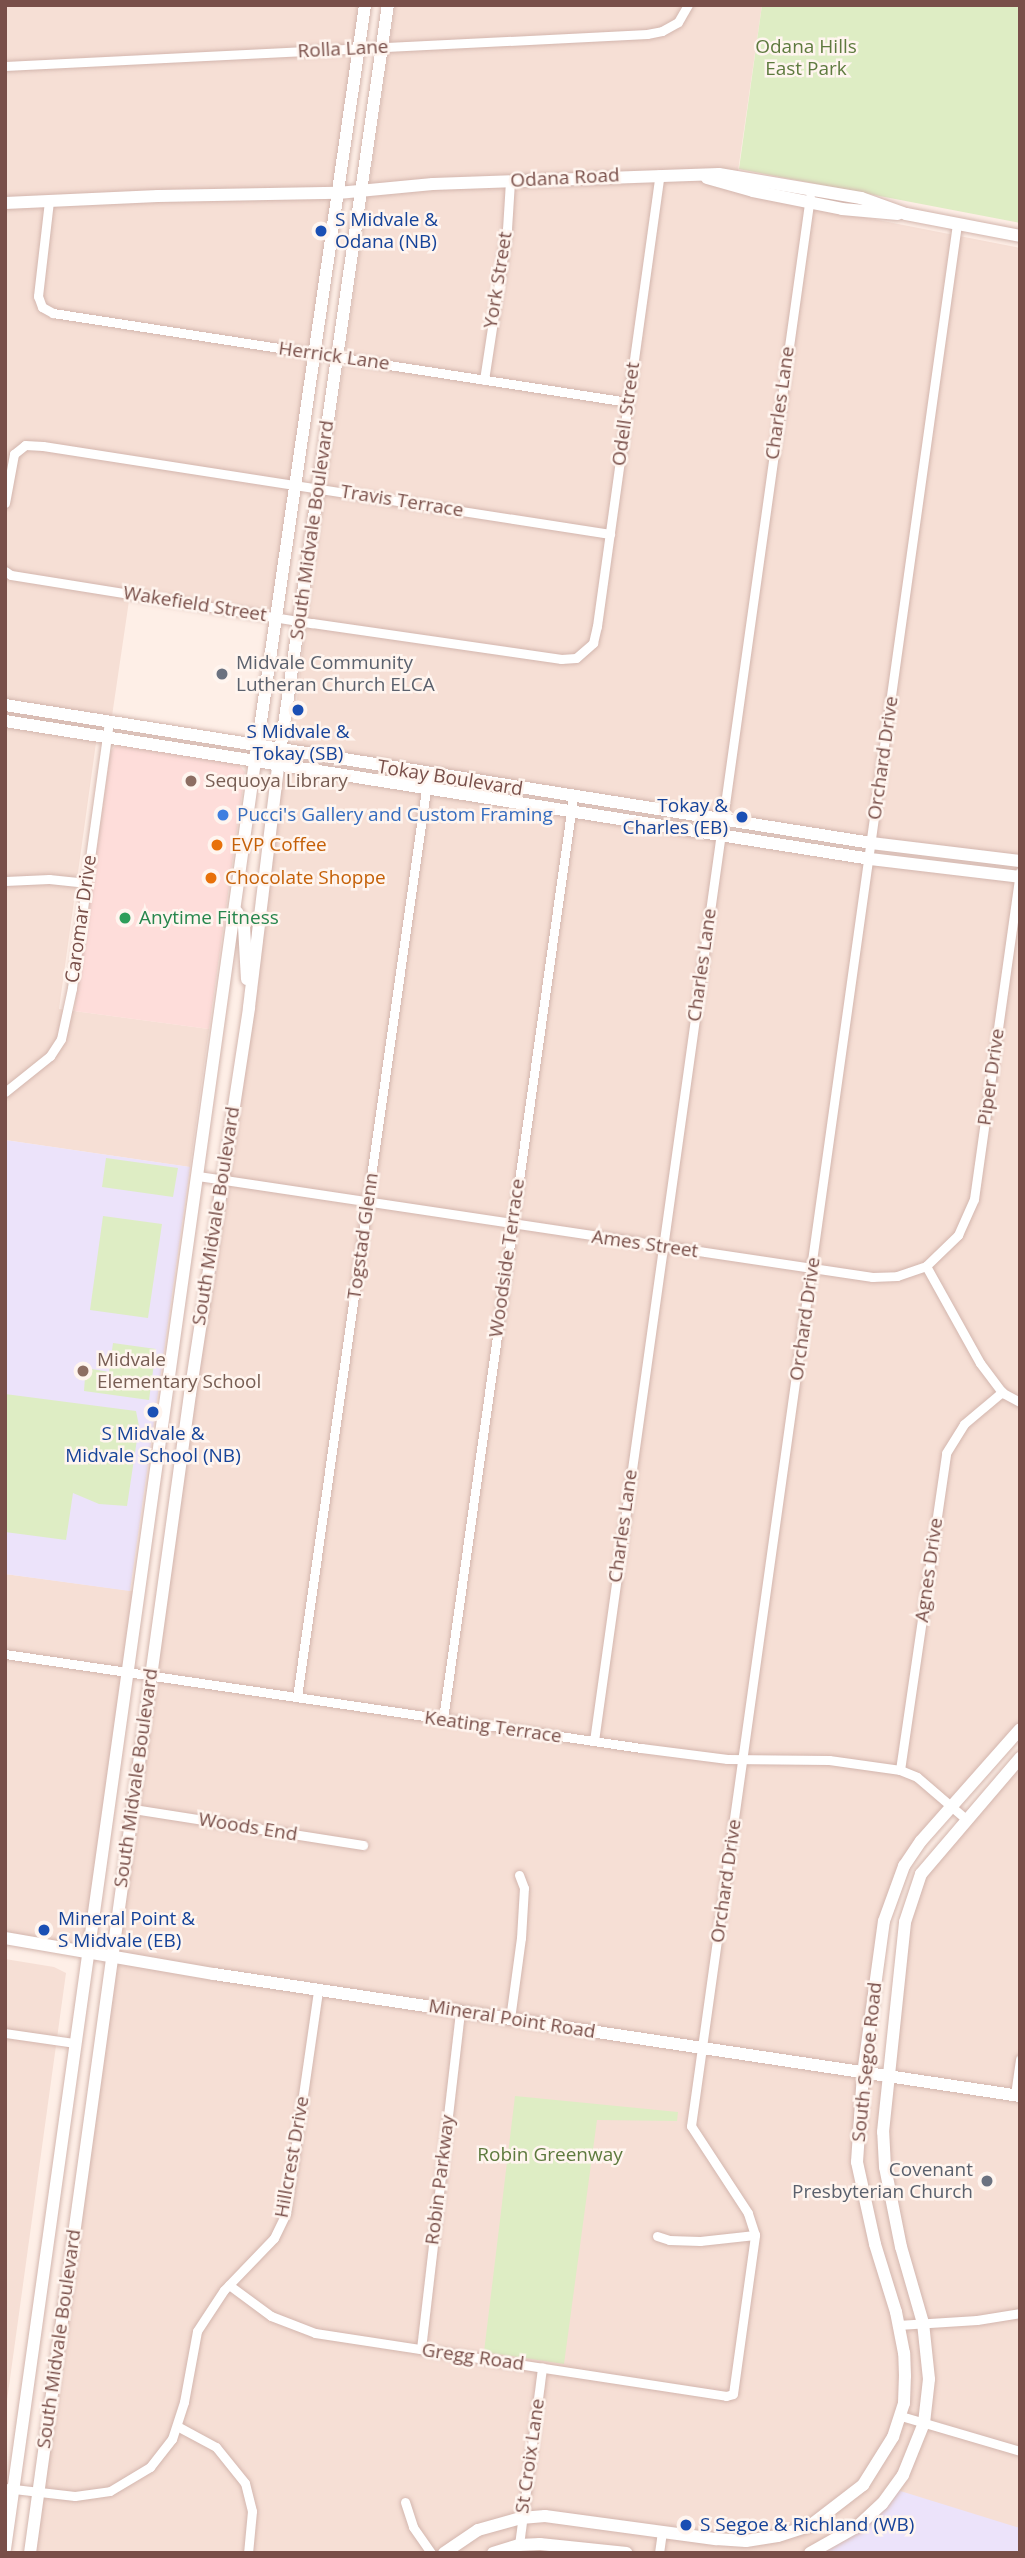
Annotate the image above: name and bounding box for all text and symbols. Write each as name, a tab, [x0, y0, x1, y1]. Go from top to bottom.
street label: Rolla Lane	[297, 35, 389, 63]
park label: Odana Hills East Park	[755, 36, 857, 80]
street label: Odana Road	[510, 164, 620, 192]
place label: S Midvale & Odana (NB)	[335, 209, 438, 253]
marker: S Midvale & Odana (NB)	[313, 223, 329, 239]
street label: York Street	[479, 230, 517, 330]
street label: Herrick Lane	[277, 337, 391, 375]
street label: Charles Lane	[761, 345, 799, 461]
street label: Odell Street	[607, 361, 645, 467]
street label: South Midvale Boulevard	[285, 419, 339, 641]
street label: Travis Terrace	[339, 480, 465, 522]
street label: Wakefield Street	[122, 581, 268, 627]
place label: Midvale Community Lutheran Church ELCA	[236, 652, 435, 696]
marker: Midvale Community Lutheran Church ELCA	[214, 666, 230, 682]
street label: Orchard Drive	[863, 695, 903, 821]
marker: S Midvale & Tokay (SB)	[290, 702, 306, 718]
place label: S Midvale & Tokay (SB)	[246, 721, 350, 765]
street label: Tokay Boulevard	[376, 755, 524, 801]
place label: Sequoya Library	[205, 770, 348, 792]
marker: Sequoya Library	[183, 773, 199, 789]
place label: Tokay & Charles (EB)	[623, 795, 728, 839]
place label: Pucci's Gallery and Custom Framing	[237, 804, 553, 826]
marker: Pucci's Gallery and Custom Framing	[215, 807, 231, 823]
marker: Tokay & Charles (EB)	[734, 809, 750, 825]
place label: EVP Coffee	[231, 834, 327, 856]
marker: EVP Coffee	[209, 837, 225, 853]
street label: Caromar Drive	[61, 854, 101, 984]
place label: Chocolate Shoppe	[225, 867, 386, 889]
marker: Chocolate Shoppe	[203, 870, 219, 886]
place label: Anytime Fitness	[139, 907, 279, 929]
street label: Charles Lane	[683, 907, 721, 1023]
marker: Anytime Fitness	[117, 910, 133, 926]
street label: Piper Drive	[973, 1027, 1009, 1127]
street label: South Midvale Boulevard	[187, 1105, 245, 1327]
street label: Togstad Glenn	[343, 1171, 383, 1301]
street label: Woodside Terrace	[485, 1177, 529, 1339]
street label: Ames Street	[590, 1225, 700, 1263]
street label: Orchard Drive	[785, 1256, 825, 1382]
place label: Midvale Elementary School	[97, 1349, 261, 1393]
marker: Midvale Elementary School	[75, 1363, 91, 1379]
marker: S Midvale & Midvale School (NB)	[145, 1404, 161, 1420]
place label: S Midvale & Midvale School (NB)	[65, 1423, 241, 1467]
street label: Charles Lane	[604, 1468, 642, 1584]
street label: Agnes Drive	[910, 1516, 948, 1624]
street label: South Midvale Boulevard	[109, 1667, 163, 1889]
street label: Keating Terrace	[423, 1706, 563, 1748]
street label: Woods End	[197, 1808, 299, 1846]
street label: Orchard Drive	[706, 1818, 746, 1944]
place label: Mineral Point & S Midvale (EB)	[58, 1908, 195, 1952]
marker: Mineral Point & S Midvale (EB)	[36, 1922, 52, 1938]
street label: South Segoe Road	[847, 1981, 887, 2143]
street label: Mineral Point Road	[427, 1995, 597, 2043]
street label: Hillcrest Drive	[270, 2094, 314, 2220]
street label: Robin Parkway	[421, 2114, 459, 2246]
park label: Robin Greenway	[477, 2144, 623, 2166]
place label: Covenant Presbyterian Church	[792, 2159, 973, 2203]
marker: Covenant Presbyterian Church	[979, 2173, 995, 2189]
street label: South Midvale Boulevard	[32, 2228, 86, 2450]
street label: Gregg Road	[420, 2339, 526, 2375]
street label: St Croix Lane	[511, 2397, 549, 2515]
place label: S Segoe & Richland (WB)	[700, 2514, 914, 2536]
marker: S Segoe & Richland (WB)	[678, 2517, 694, 2533]

